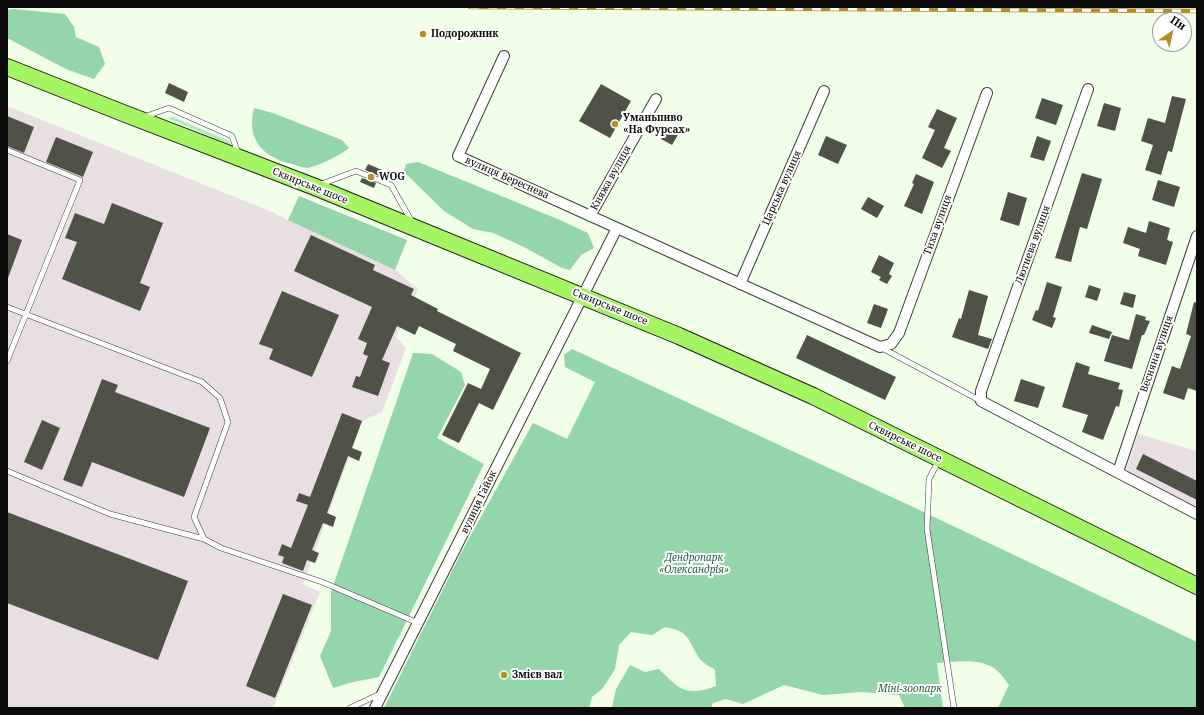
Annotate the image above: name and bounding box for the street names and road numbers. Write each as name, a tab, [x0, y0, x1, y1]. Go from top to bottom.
street label: Княжа вулиця	[588, 144, 634, 212]
street label: Царська вулиця	[760, 149, 804, 227]
street label: вулиця Вереснева	[463, 154, 551, 202]
street label: Сквирське шосе	[271, 165, 349, 207]
street label: Тиха вулиця	[922, 193, 954, 257]
street label: Лютнева вулиця	[1013, 204, 1053, 286]
street label: Сквирське шосе	[571, 286, 649, 328]
street label: Весняна вулиця	[1138, 314, 1176, 394]
street label: Сквирське шосе	[866, 419, 944, 465]
street label: вулиця Гайок	[459, 468, 499, 536]

